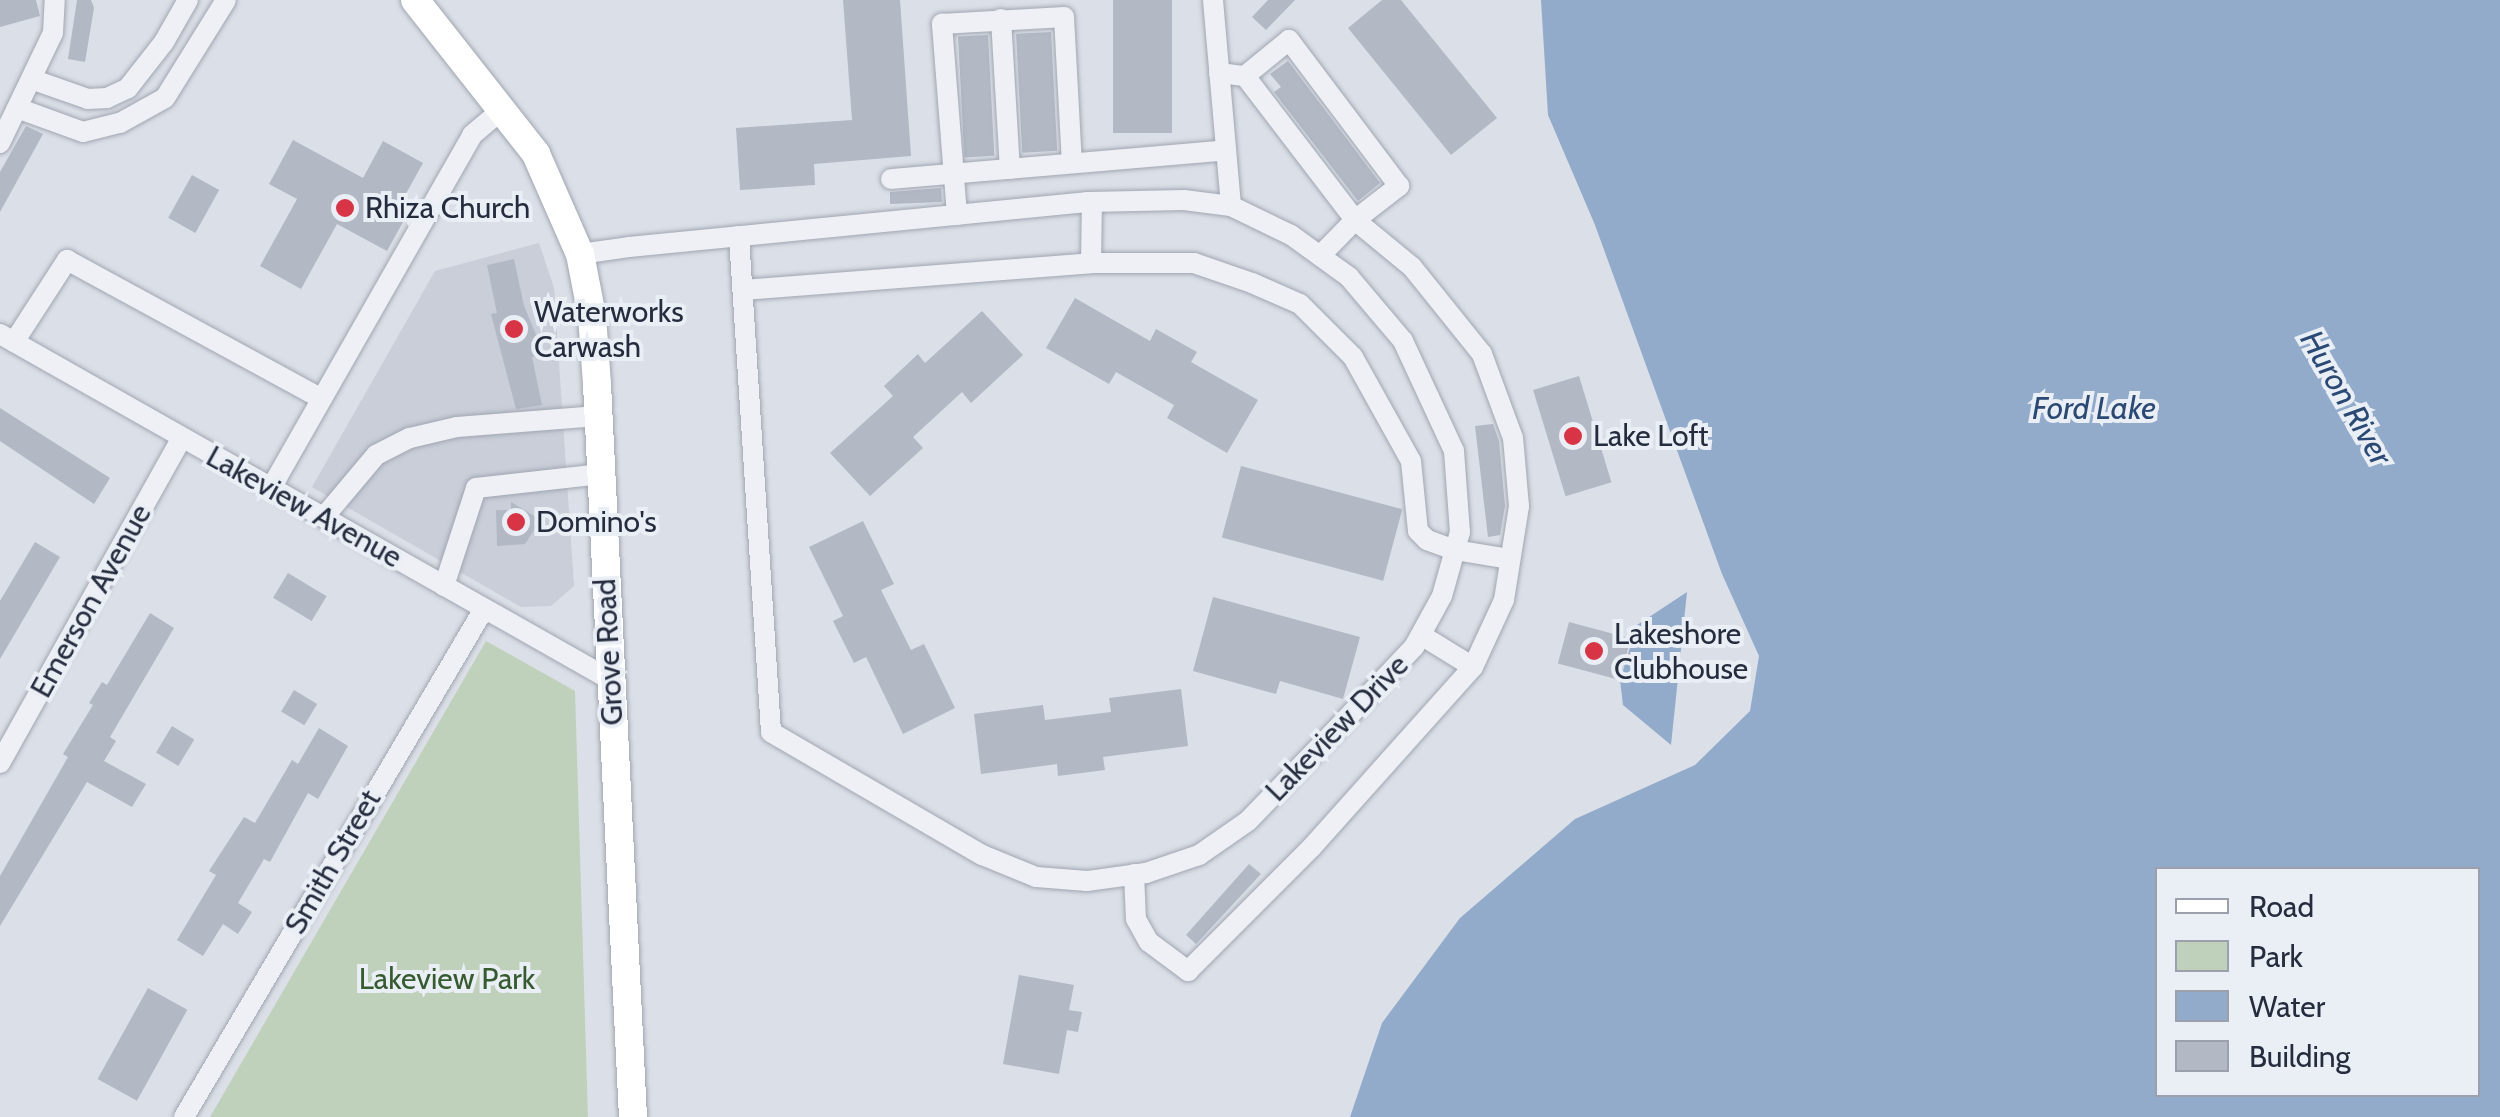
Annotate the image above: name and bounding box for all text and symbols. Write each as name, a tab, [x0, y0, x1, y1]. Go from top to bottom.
place label: Rhiza Church	[365, 190, 530, 226]
marker: Rhiza Church	[334, 197, 356, 219]
place label: Waterworks Carwash	[534, 294, 684, 364]
marker: Waterworks Carwash	[503, 318, 525, 340]
water label: Huron River	[2292, 324, 2400, 472]
water label: Ford Lake	[2032, 389, 2156, 427]
place label: Lake Loft	[1593, 418, 1708, 454]
marker: Lake Loft	[1562, 425, 1584, 447]
street label: Lakeview Avenue	[200, 439, 408, 575]
street label: Emerson Avenue	[23, 498, 159, 704]
place label: Domino's	[536, 504, 657, 540]
marker: Domino's	[505, 511, 527, 533]
street label: Grove Road	[587, 578, 631, 726]
place label: Lakeshore Clubhouse	[1614, 616, 1748, 686]
marker: Lakeshore Clubhouse	[1583, 640, 1605, 662]
street label: Lakeview Drive	[1258, 647, 1416, 809]
street label: Smith Street	[277, 784, 389, 940]
legend	[2155, 867, 2480, 1097]
text: Road	[2249, 888, 2314, 925]
text: Park	[2249, 938, 2303, 975]
park label: Lakeview Park	[359, 961, 535, 997]
text: Water	[2249, 988, 2325, 1025]
text: Building	[2249, 1038, 2351, 1075]

